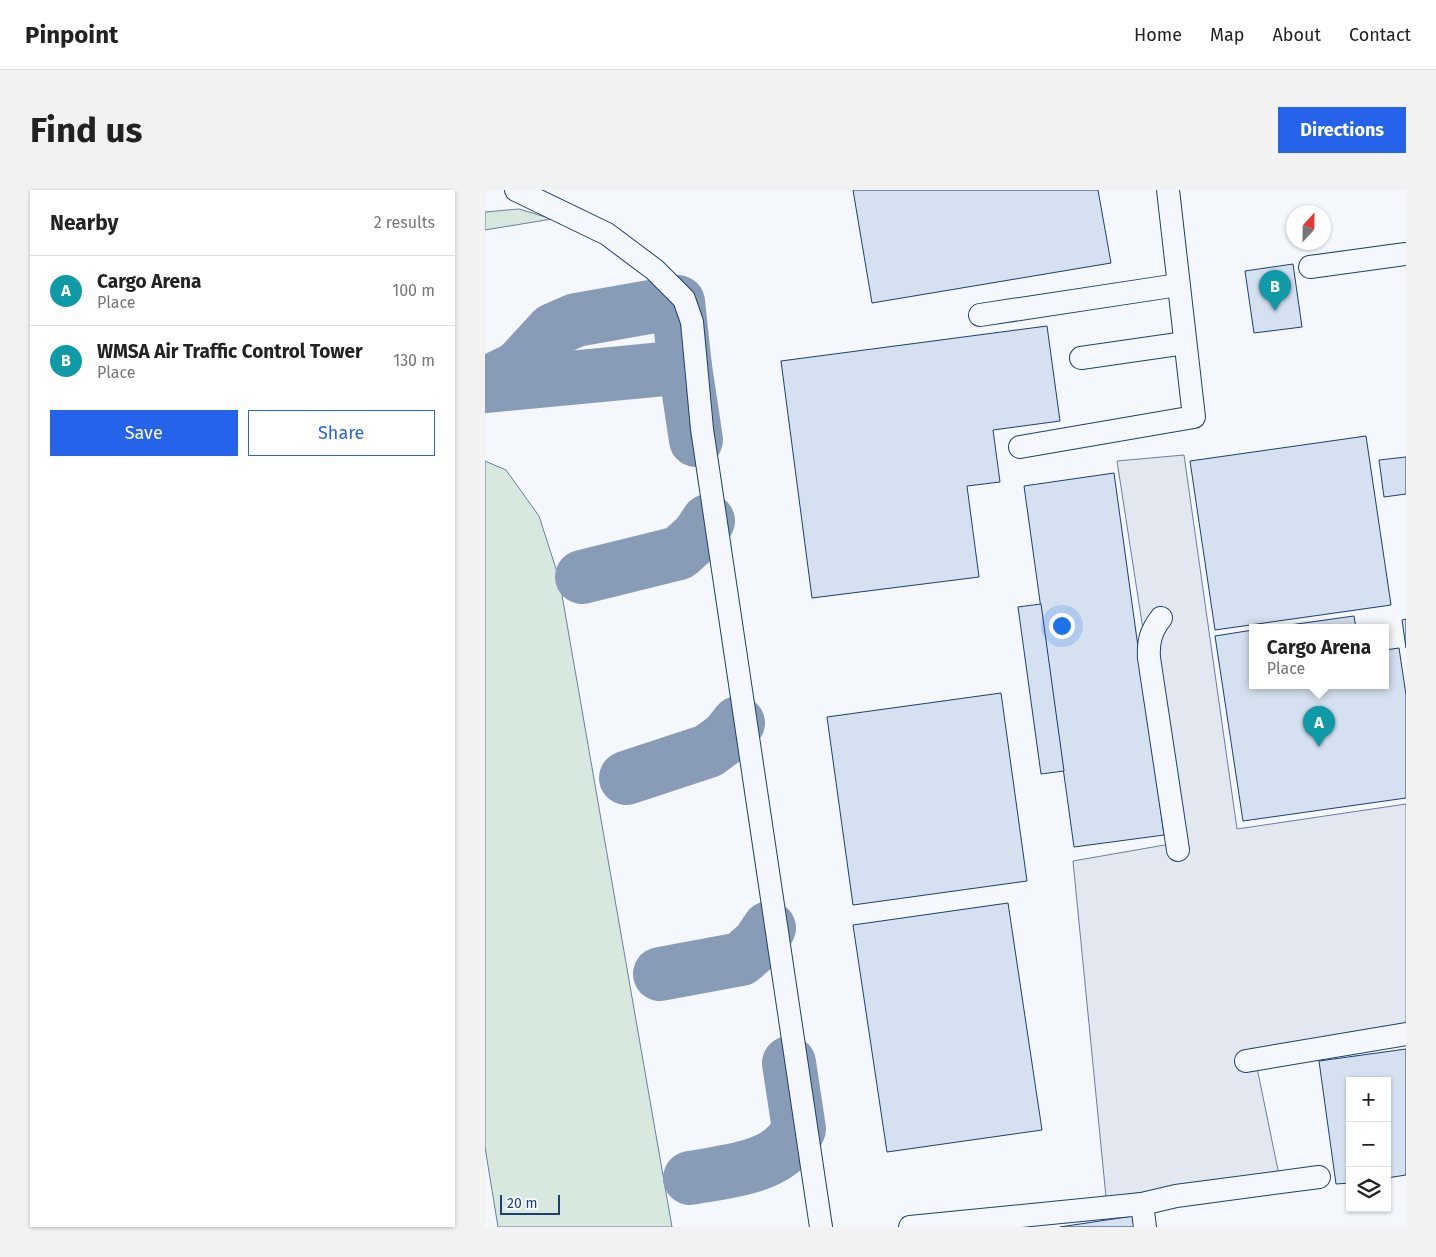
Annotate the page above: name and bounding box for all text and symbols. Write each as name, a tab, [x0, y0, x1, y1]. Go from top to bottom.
text: Pinpoint	[25, 21, 118, 49]
text: Home	[1134, 24, 1182, 46]
text: Map	[1210, 24, 1244, 46]
text: About	[1272, 24, 1321, 46]
text: Contact	[1349, 24, 1411, 46]
button: Directions	[1278, 107, 1406, 153]
text: Find us	[30, 109, 142, 151]
north arrow	[1286, 205, 1331, 250]
text: Nearby	[50, 210, 118, 236]
text: 2 results	[374, 213, 435, 232]
text: Cargo Arena	[97, 270, 201, 293]
pin: B	[1259, 270, 1291, 311]
text: A	[61, 281, 71, 300]
text: 100 m	[392, 281, 435, 300]
text: Place	[97, 293, 136, 312]
text: WMSA Air Traffic Control Tower	[97, 340, 363, 363]
text: B	[61, 351, 71, 370]
text: 130 m	[393, 351, 435, 370]
text: Place	[97, 363, 136, 382]
button: Save	[50, 410, 238, 456]
button: Share	[248, 410, 435, 456]
your location	[1049, 613, 1075, 639]
popup	[1249, 624, 1389, 689]
text: Cargo Arena	[1267, 636, 1371, 659]
text: Place	[1267, 659, 1305, 678]
pin: A	[1303, 706, 1335, 747]
map controls	[1346, 1077, 1391, 1212]
button: +	[1346, 1077, 1391, 1122]
button: −	[1346, 1122, 1391, 1167]
button: layers	[1346, 1167, 1391, 1212]
scale bar	[500, 1192, 560, 1215]
text: 20 m	[507, 1195, 537, 1212]

